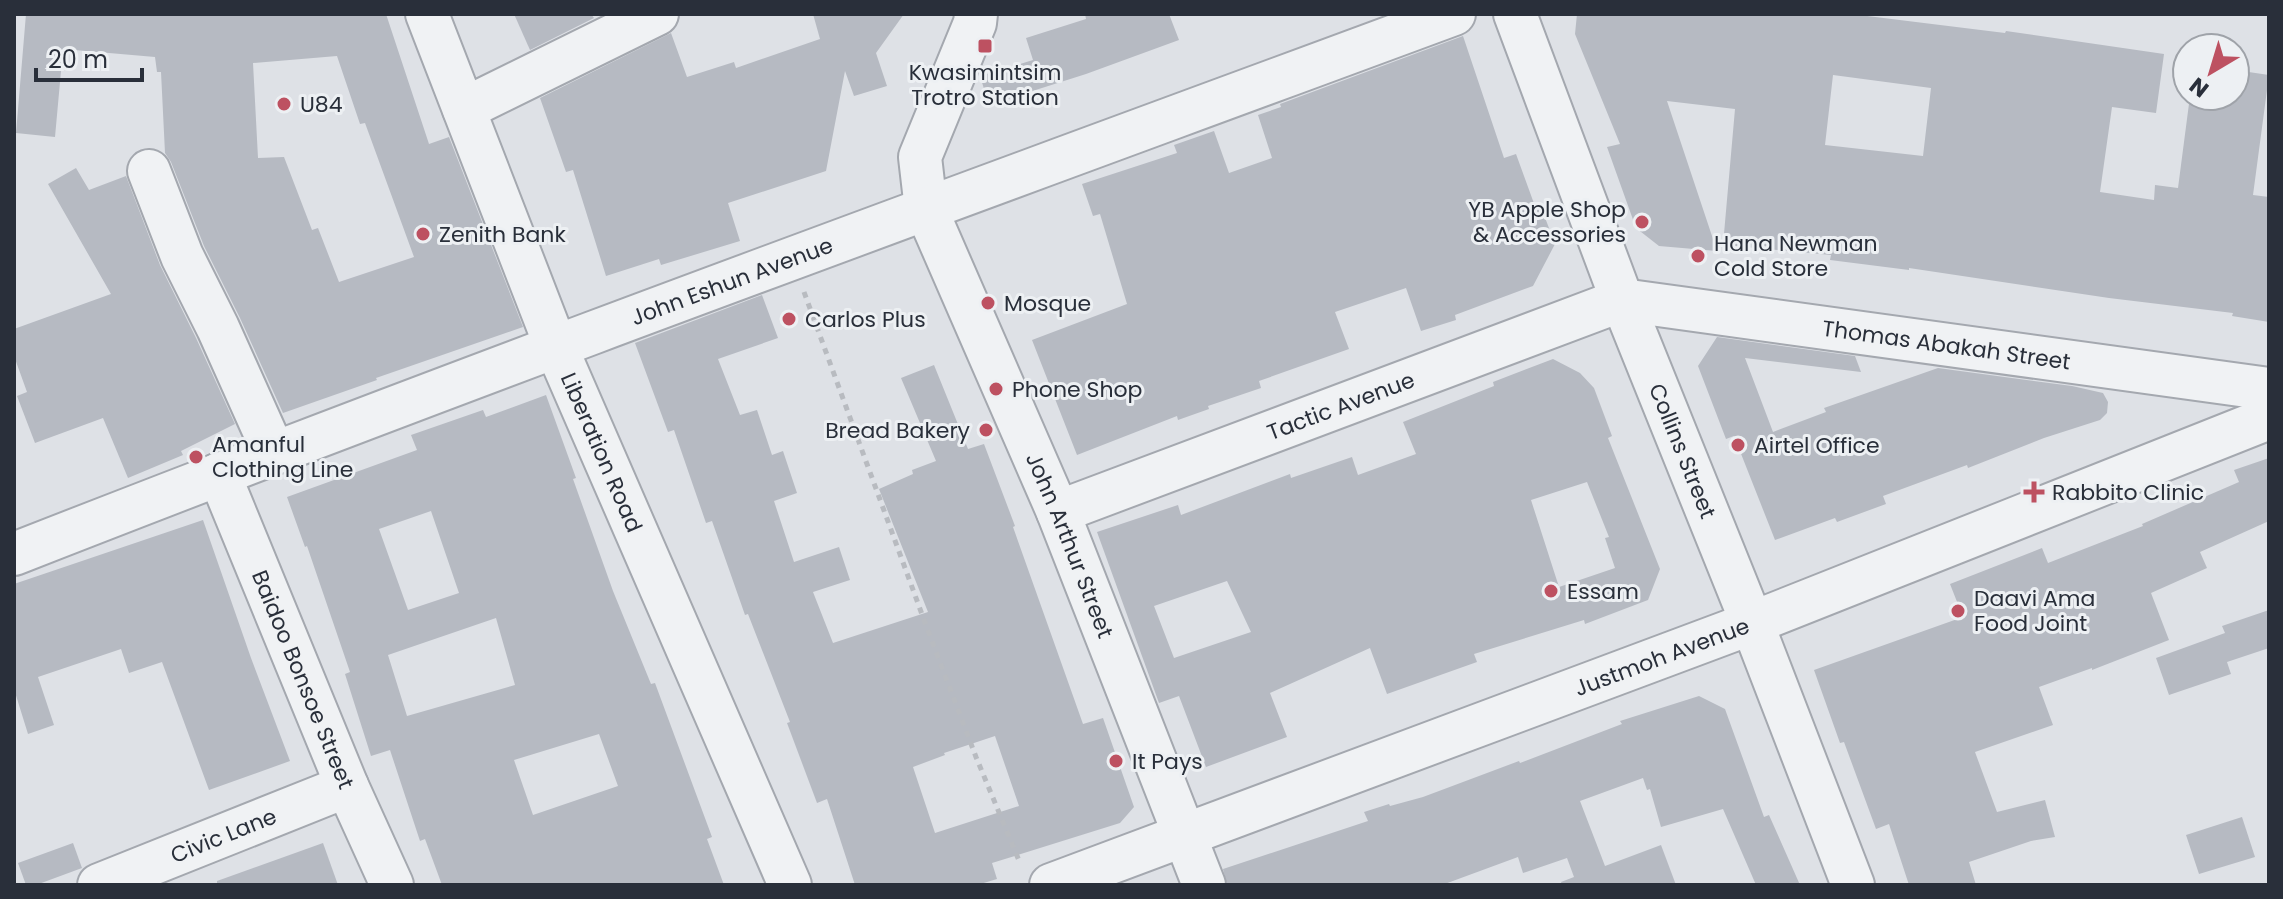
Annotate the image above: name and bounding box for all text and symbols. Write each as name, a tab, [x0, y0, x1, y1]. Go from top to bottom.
scale bar	[36, 32, 142, 82]
north arrow	[2171, 32, 2251, 112]
marker: Kwasimintsim Trotro Station	[976, 37, 994, 55]
text: 20 m	[48, 43, 108, 76]
place label: Kwasimintsim Trotro Station	[909, 57, 1061, 113]
text: N	[2183, 70, 2215, 105]
place label: U84	[300, 89, 343, 120]
marker: U84	[275, 95, 293, 113]
place label: YB Apple Shop & Accessories	[1468, 194, 1626, 250]
marker: YB Apple Shop & Accessories	[1633, 213, 1651, 231]
place label: Zenith Bank	[439, 219, 566, 250]
marker: Zenith Bank	[414, 225, 432, 243]
place label: Hana Newman Cold Store	[1714, 228, 1878, 284]
street label: John Eshun Avenue	[626, 229, 837, 333]
marker: Hana Newman Cold Store	[1689, 247, 1707, 265]
place label: Mosque	[1004, 288, 1091, 319]
marker: Mosque	[979, 294, 997, 312]
place label: Carlos Plus	[805, 304, 926, 335]
marker: Carlos Plus	[780, 310, 798, 328]
street label: Thomas Abakah Street	[1820, 312, 2072, 377]
street label: Tactic Avenue	[1262, 364, 1419, 448]
street label: Liberation Road	[553, 368, 650, 537]
place label: Phone Shop	[1012, 374, 1142, 405]
street label: Collins Street	[1642, 379, 1724, 523]
marker: Phone Shop	[987, 380, 1005, 398]
place label: Bread Bakery	[825, 415, 971, 446]
marker: Bread Bakery	[977, 421, 995, 439]
place label: Amanful Clothing Line	[212, 429, 353, 485]
place label: Airtel Office	[1754, 430, 1880, 461]
marker: Airtel Office	[1729, 436, 1747, 454]
marker: Amanful Clothing Line	[187, 448, 205, 466]
street label: John Arthur Street	[1018, 448, 1121, 642]
place label: Rabbito Clinic	[2052, 477, 2204, 508]
marker: Rabbito Clinic	[2023, 481, 2045, 503]
street label: Baidoo Bonsoe Street	[245, 565, 362, 794]
place label: Essam	[1567, 576, 1639, 607]
marker: Essam	[1542, 582, 1560, 600]
place label: Daavi Ama Food Joint	[1974, 583, 2095, 639]
marker: Daavi Ama Food Joint	[1949, 602, 1967, 620]
street label: Justmoh Avenue	[1570, 610, 1754, 704]
place label: It Pays	[1132, 746, 1203, 777]
marker: It Pays	[1107, 752, 1125, 770]
street label: Civic Lane	[166, 800, 281, 870]

